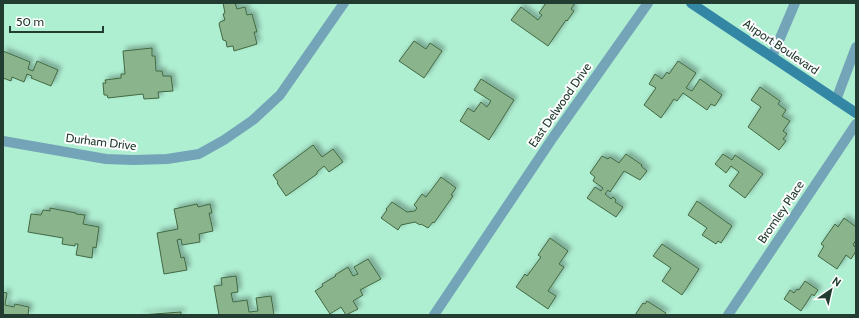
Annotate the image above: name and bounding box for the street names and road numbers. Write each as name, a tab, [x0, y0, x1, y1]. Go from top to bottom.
street label: Airport Boulevard	[740, 16, 822, 78]
street label: East Delwood Drive	[525, 60, 594, 150]
street label: Durham Drive	[65, 130, 137, 153]
street label: Bromley Place	[754, 178, 807, 246]

